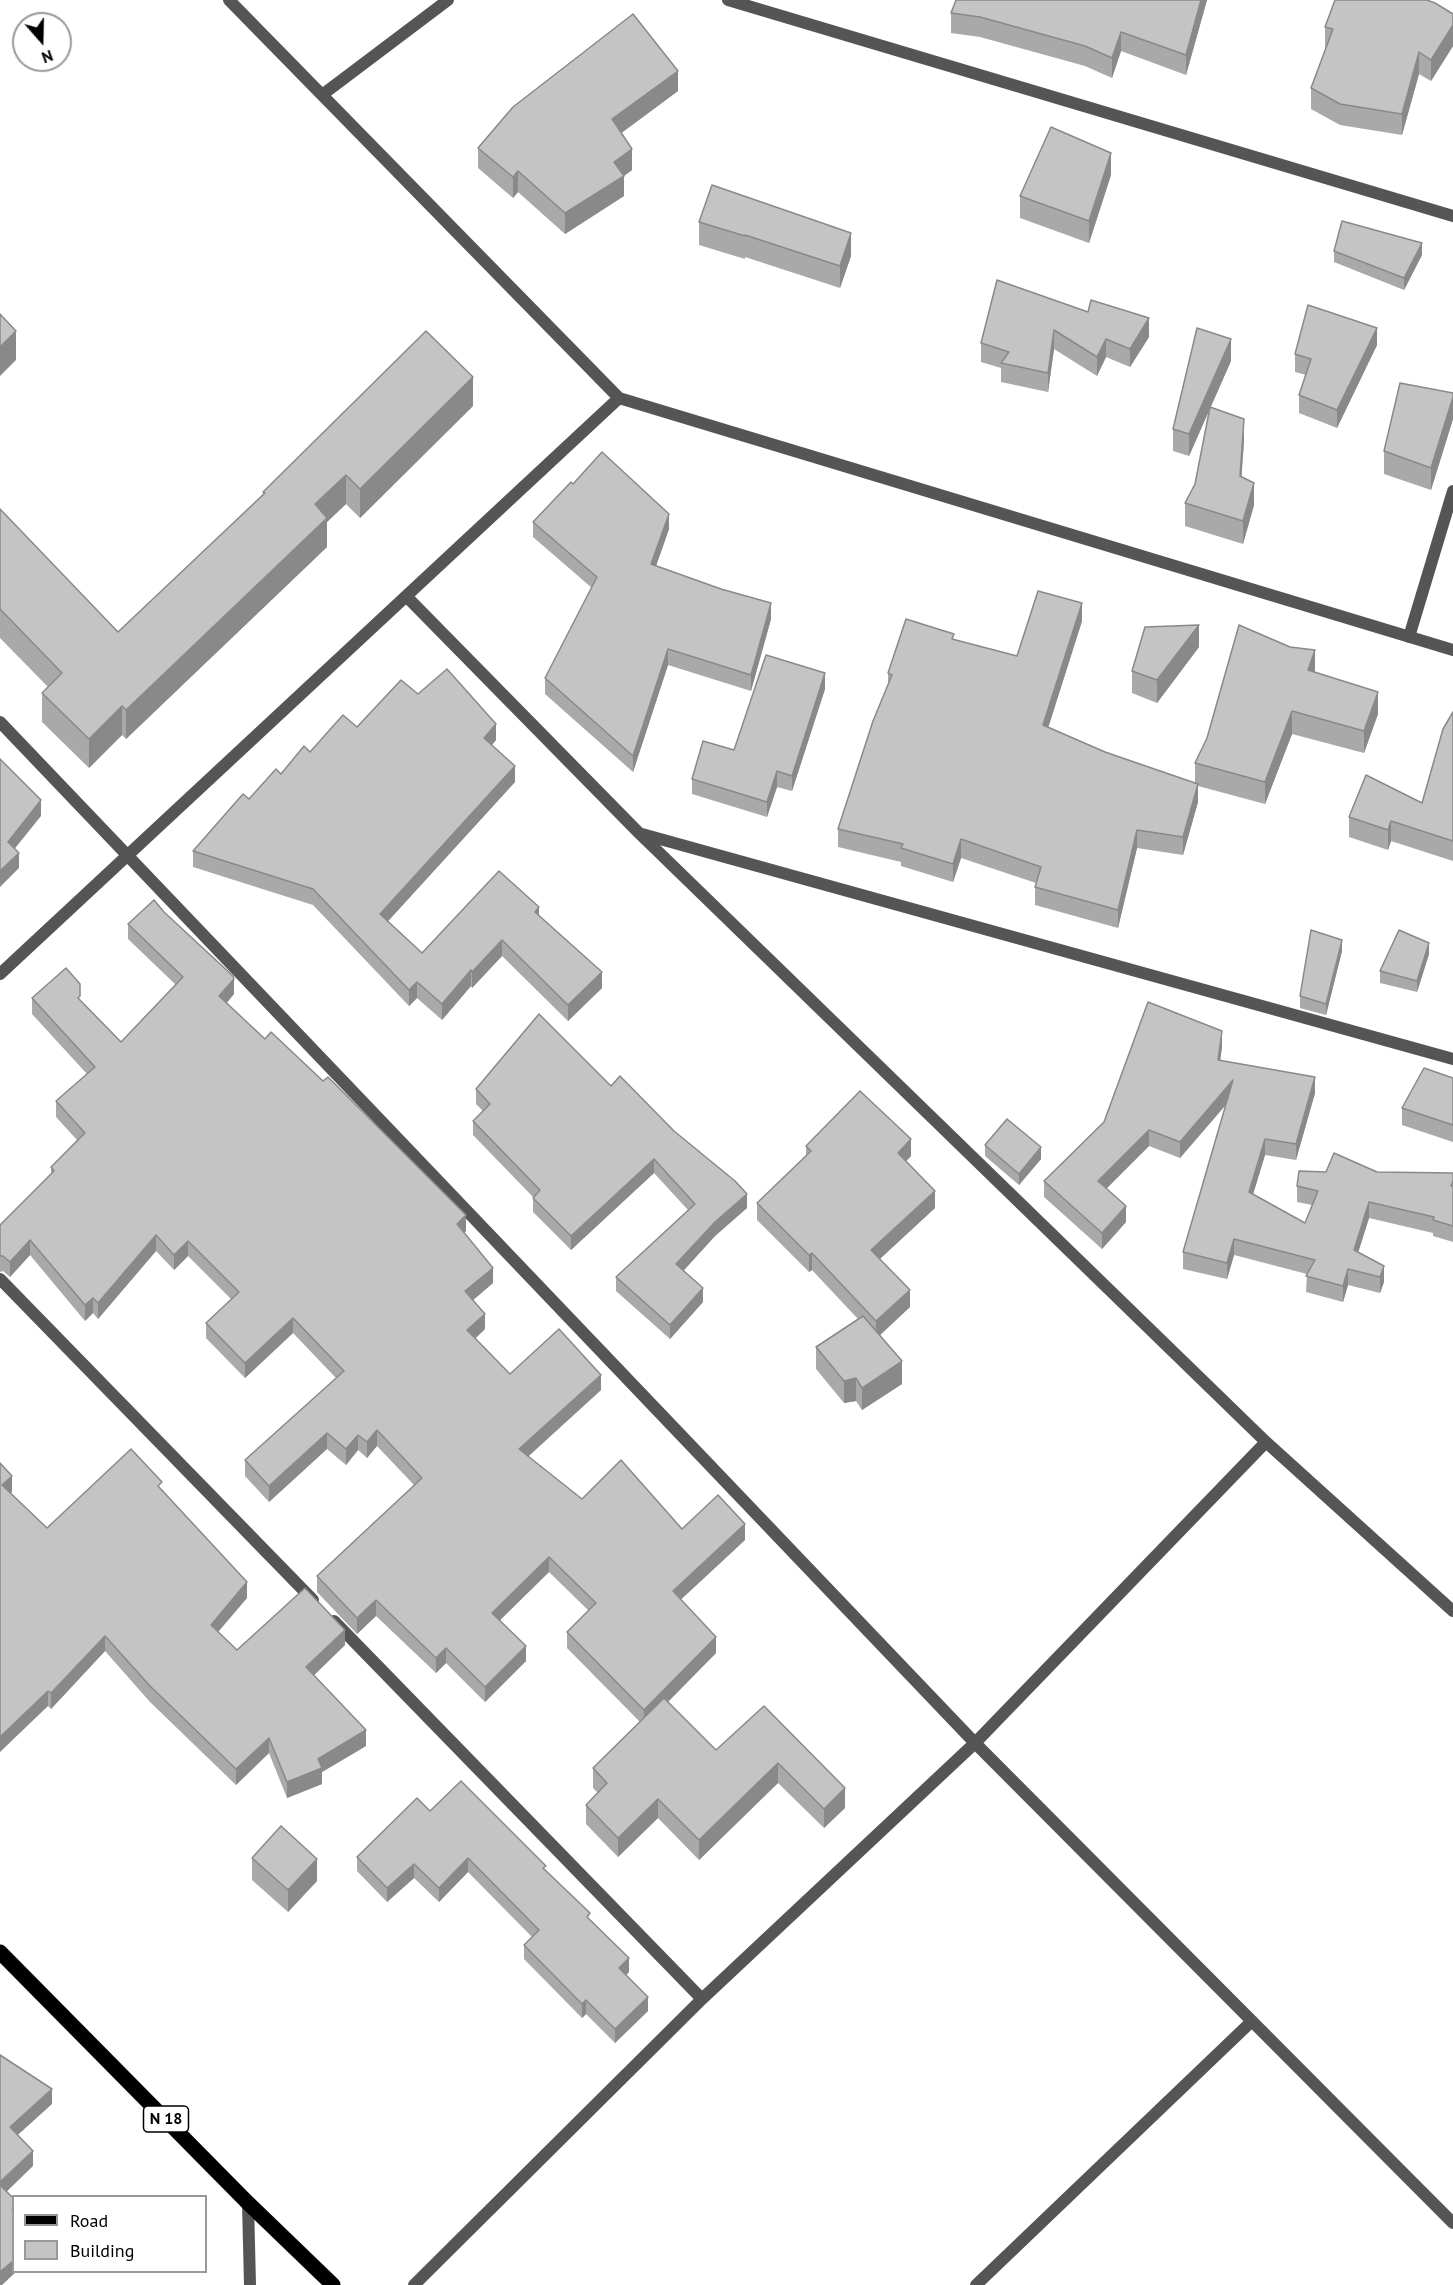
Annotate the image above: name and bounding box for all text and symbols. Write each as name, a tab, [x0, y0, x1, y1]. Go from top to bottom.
north arrow	[12, 12, 72, 72]
text: N	[39, 46, 56, 68]
road number: N 18	[144, 2106, 188, 2132]
legend	[12, 2195, 207, 2273]
text: Road	[70, 2209, 108, 2232]
text: Building	[70, 2239, 134, 2262]

